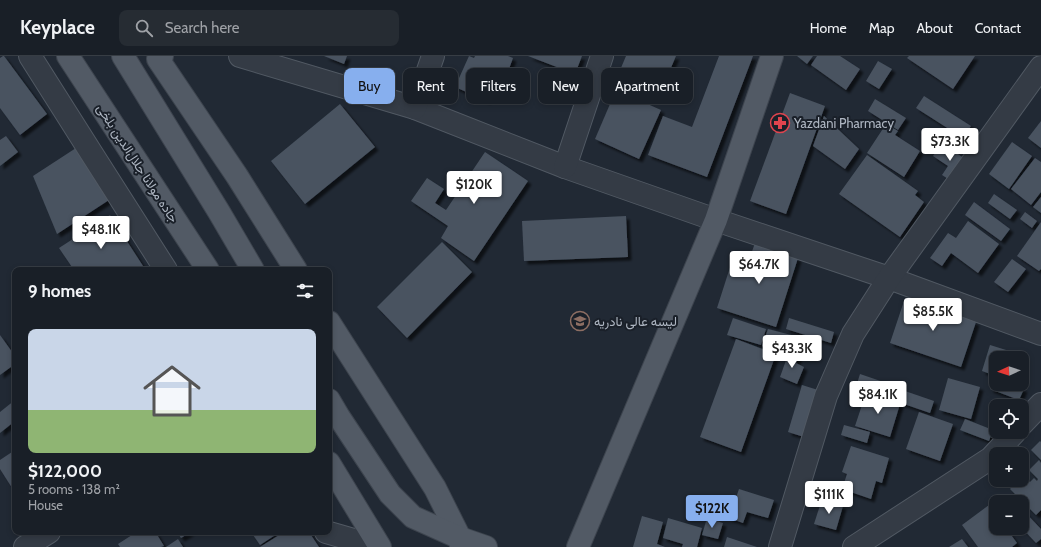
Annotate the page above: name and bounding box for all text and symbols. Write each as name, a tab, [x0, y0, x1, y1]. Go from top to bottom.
search box	[119, 10, 399, 46]
text: Keyplace	[20, 16, 95, 39]
icon: search	[133, 17, 155, 39]
text: Search here	[165, 19, 239, 37]
text: Home	[810, 19, 847, 37]
text: Map	[869, 19, 894, 37]
text: About	[916, 19, 953, 37]
text: Contact	[975, 19, 1021, 37]
chip: Buy	[344, 68, 395, 104]
chip: Rent	[403, 68, 458, 104]
chip: Filters	[466, 68, 530, 104]
chip: New	[538, 68, 593, 104]
chip: Apartment	[601, 68, 693, 104]
street label: جاده مولانا جلال‌الدین بلخی	[93, 101, 182, 226]
pharmacy icon: Yazdani Pharmacy	[769, 112, 791, 134]
place label: Yazdani Pharmacy	[793, 115, 894, 131]
pin: $73.3K	[917, 128, 983, 162]
text: $73.3K	[930, 133, 970, 149]
pin: $120K	[446, 171, 502, 205]
text: $120K	[456, 176, 492, 192]
pin: $48.1K	[68, 216, 134, 250]
text: $48.1K	[81, 221, 121, 237]
pin: $64.7K	[726, 251, 792, 285]
text: $64.7K	[739, 256, 779, 272]
icon: filters	[294, 280, 316, 302]
text: 9 homes	[28, 281, 91, 301]
pin: $85.5K	[900, 298, 966, 332]
text: $85.5K	[913, 303, 953, 319]
school or university icon: لیسه عالی نادریه	[569, 310, 591, 332]
place label: لیسه عالی نادریه	[594, 313, 677, 330]
pin: $43.3K	[759, 335, 825, 369]
text: $43.3K	[772, 340, 812, 356]
north arrow	[989, 351, 1029, 391]
map controls	[989, 351, 1029, 535]
icon: home	[136, 355, 208, 427]
pin: $84.1K	[845, 381, 911, 415]
text: $84.1K	[858, 386, 898, 402]
button: locate	[989, 399, 1029, 439]
button: +	[989, 447, 1029, 487]
text: $122,000	[28, 461, 102, 481]
text: 5 rooms · 138 m²	[28, 481, 120, 497]
pin: $111K	[801, 481, 857, 515]
text: $111K	[814, 486, 844, 502]
pin: $122K	[684, 495, 740, 529]
button: −	[989, 495, 1029, 535]
text: House	[28, 497, 63, 513]
text: $122K	[695, 500, 729, 516]

